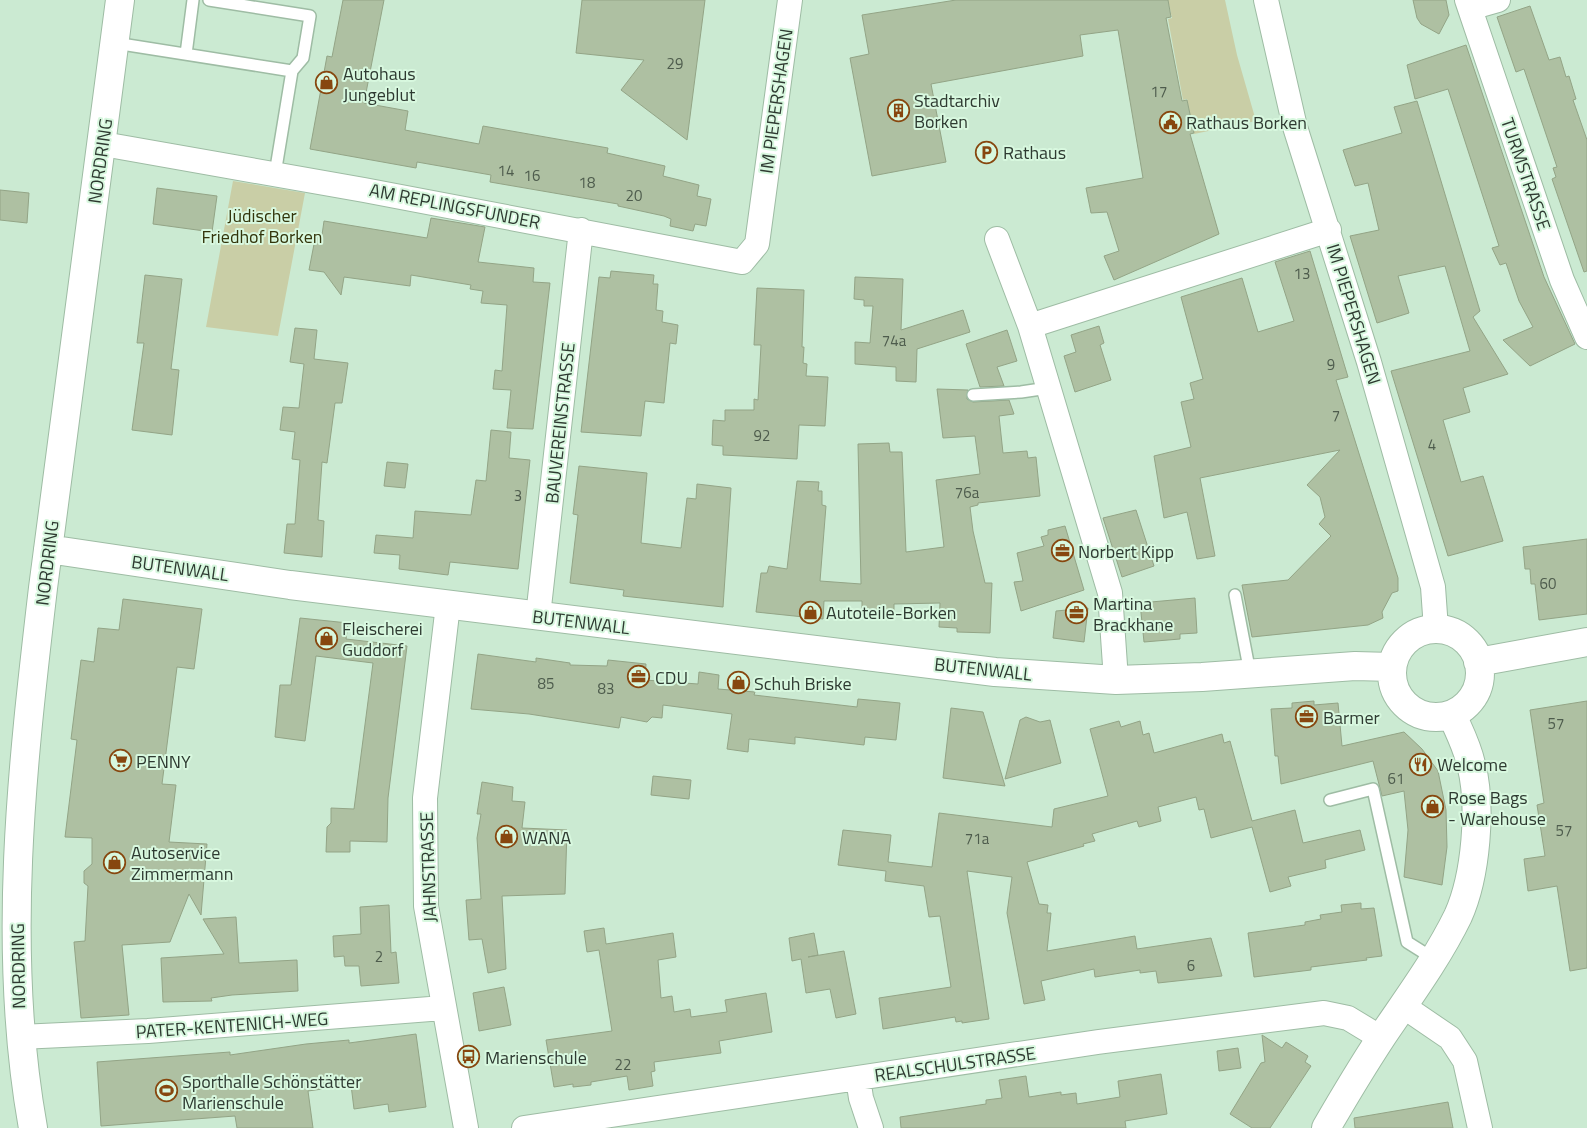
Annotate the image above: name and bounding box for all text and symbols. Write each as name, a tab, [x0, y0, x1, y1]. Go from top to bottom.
street label: IM PIEPERSHAGEN	[752, 27, 800, 175]
house number: 29	[667, 52, 683, 75]
place label: Autohaus Jungeblut	[343, 60, 416, 108]
shop icon: Autohaus Jungeblut	[315, 71, 339, 95]
house number: 17	[1151, 80, 1167, 103]
place label: Stadtarchiv Borken	[914, 87, 1000, 135]
building icon: Stadtarchiv Borken	[886, 98, 910, 122]
place label: Rathaus Borken	[1186, 109, 1307, 136]
public building icon: Rathaus Borken	[1158, 110, 1182, 134]
street label: TURMSTRASSE	[1494, 114, 1558, 234]
street label: NORDRING	[81, 117, 119, 205]
place label: Rathaus	[1003, 139, 1066, 166]
parking icon: Rathaus	[975, 140, 999, 164]
house number: 14	[498, 159, 514, 182]
house number: 16	[524, 164, 540, 187]
house number: 18	[579, 171, 595, 194]
street label: AM REPLINGSFUNDER	[367, 176, 543, 236]
house number: 20	[626, 184, 642, 207]
park label: Jüdischer Friedhof Borken	[202, 202, 322, 250]
street label: IM PIEPERSHAGEN	[1320, 240, 1388, 388]
house number: 13	[1294, 262, 1310, 285]
house number: 74a	[882, 329, 907, 352]
street label: BAUVEREINSTRASSE	[538, 341, 582, 505]
house number: 9	[1327, 353, 1335, 376]
house number: 7	[1332, 404, 1340, 427]
house number: 92	[754, 424, 770, 447]
house number: 4	[1428, 433, 1436, 456]
house number: 76a	[955, 481, 980, 504]
house number: 3	[514, 484, 522, 507]
street label: NORDRING	[28, 519, 66, 607]
place label: Norbert Kipp	[1078, 538, 1174, 565]
office icon: Norbert Kipp	[1050, 539, 1074, 563]
street label: BUTENWALL	[130, 548, 231, 588]
house number: 60	[1540, 572, 1556, 595]
place label: Martina Brackhane	[1093, 590, 1173, 638]
place label: Autoteile-Borken	[826, 599, 956, 626]
shop icon: Autoteile-Borken	[798, 600, 822, 624]
office icon: Martina Brackhane	[1065, 601, 1089, 625]
street label: BUTENWALL	[531, 603, 632, 641]
place label: Fleischerei Guddorf	[342, 615, 423, 663]
shop icon: Fleischerei Guddorf	[314, 626, 338, 650]
street label: BUTENWALL	[933, 650, 1033, 688]
place label: CDU	[655, 664, 688, 691]
office icon: CDU	[627, 665, 651, 689]
place label: Schuh Briske	[754, 670, 852, 697]
shop icon: Schuh Briske	[726, 671, 750, 695]
house number: 85	[538, 672, 554, 695]
house number: 83	[598, 677, 614, 700]
place label: Barmer	[1323, 704, 1380, 731]
office icon: Barmer	[1295, 705, 1319, 729]
house number: 57	[1548, 712, 1564, 735]
place label: PENNY	[136, 748, 191, 775]
supermarket icon: PENNY	[108, 749, 132, 773]
place label: Welcome	[1437, 751, 1507, 778]
restaurant icon: Welcome	[1409, 752, 1433, 776]
house number: 61	[1388, 767, 1404, 790]
place label: Rose Bags - Warehouse	[1448, 784, 1546, 832]
shop icon: Rose Bags - Warehouse	[1420, 795, 1444, 819]
street label: JAHNSTRASSE	[413, 811, 443, 923]
house number: 57	[1556, 819, 1572, 842]
place label: WANA	[522, 824, 571, 851]
shop icon: WANA	[494, 825, 518, 849]
house number: 71a	[965, 827, 990, 850]
place label: Autoservice Zimmermann	[131, 839, 233, 887]
shop icon: Autoservice Zimmermann	[103, 850, 127, 874]
street label: NORDRING	[4, 923, 32, 1009]
house number: 2	[375, 945, 383, 968]
house number: 6	[1187, 954, 1195, 977]
street label: PATER-KENTENICH-WEG	[135, 1005, 329, 1045]
street label: REALSCHULSTRASSE	[873, 1039, 1037, 1089]
place label: Marienschule	[485, 1044, 587, 1071]
bus stop icon: Marienschule	[457, 1045, 481, 1069]
house number: 22	[615, 1053, 631, 1076]
place label: Sporthalle Schönstätter Marienschule	[182, 1068, 361, 1116]
sports icon: Sporthalle Schönstätter Marienschule	[154, 1079, 178, 1103]

